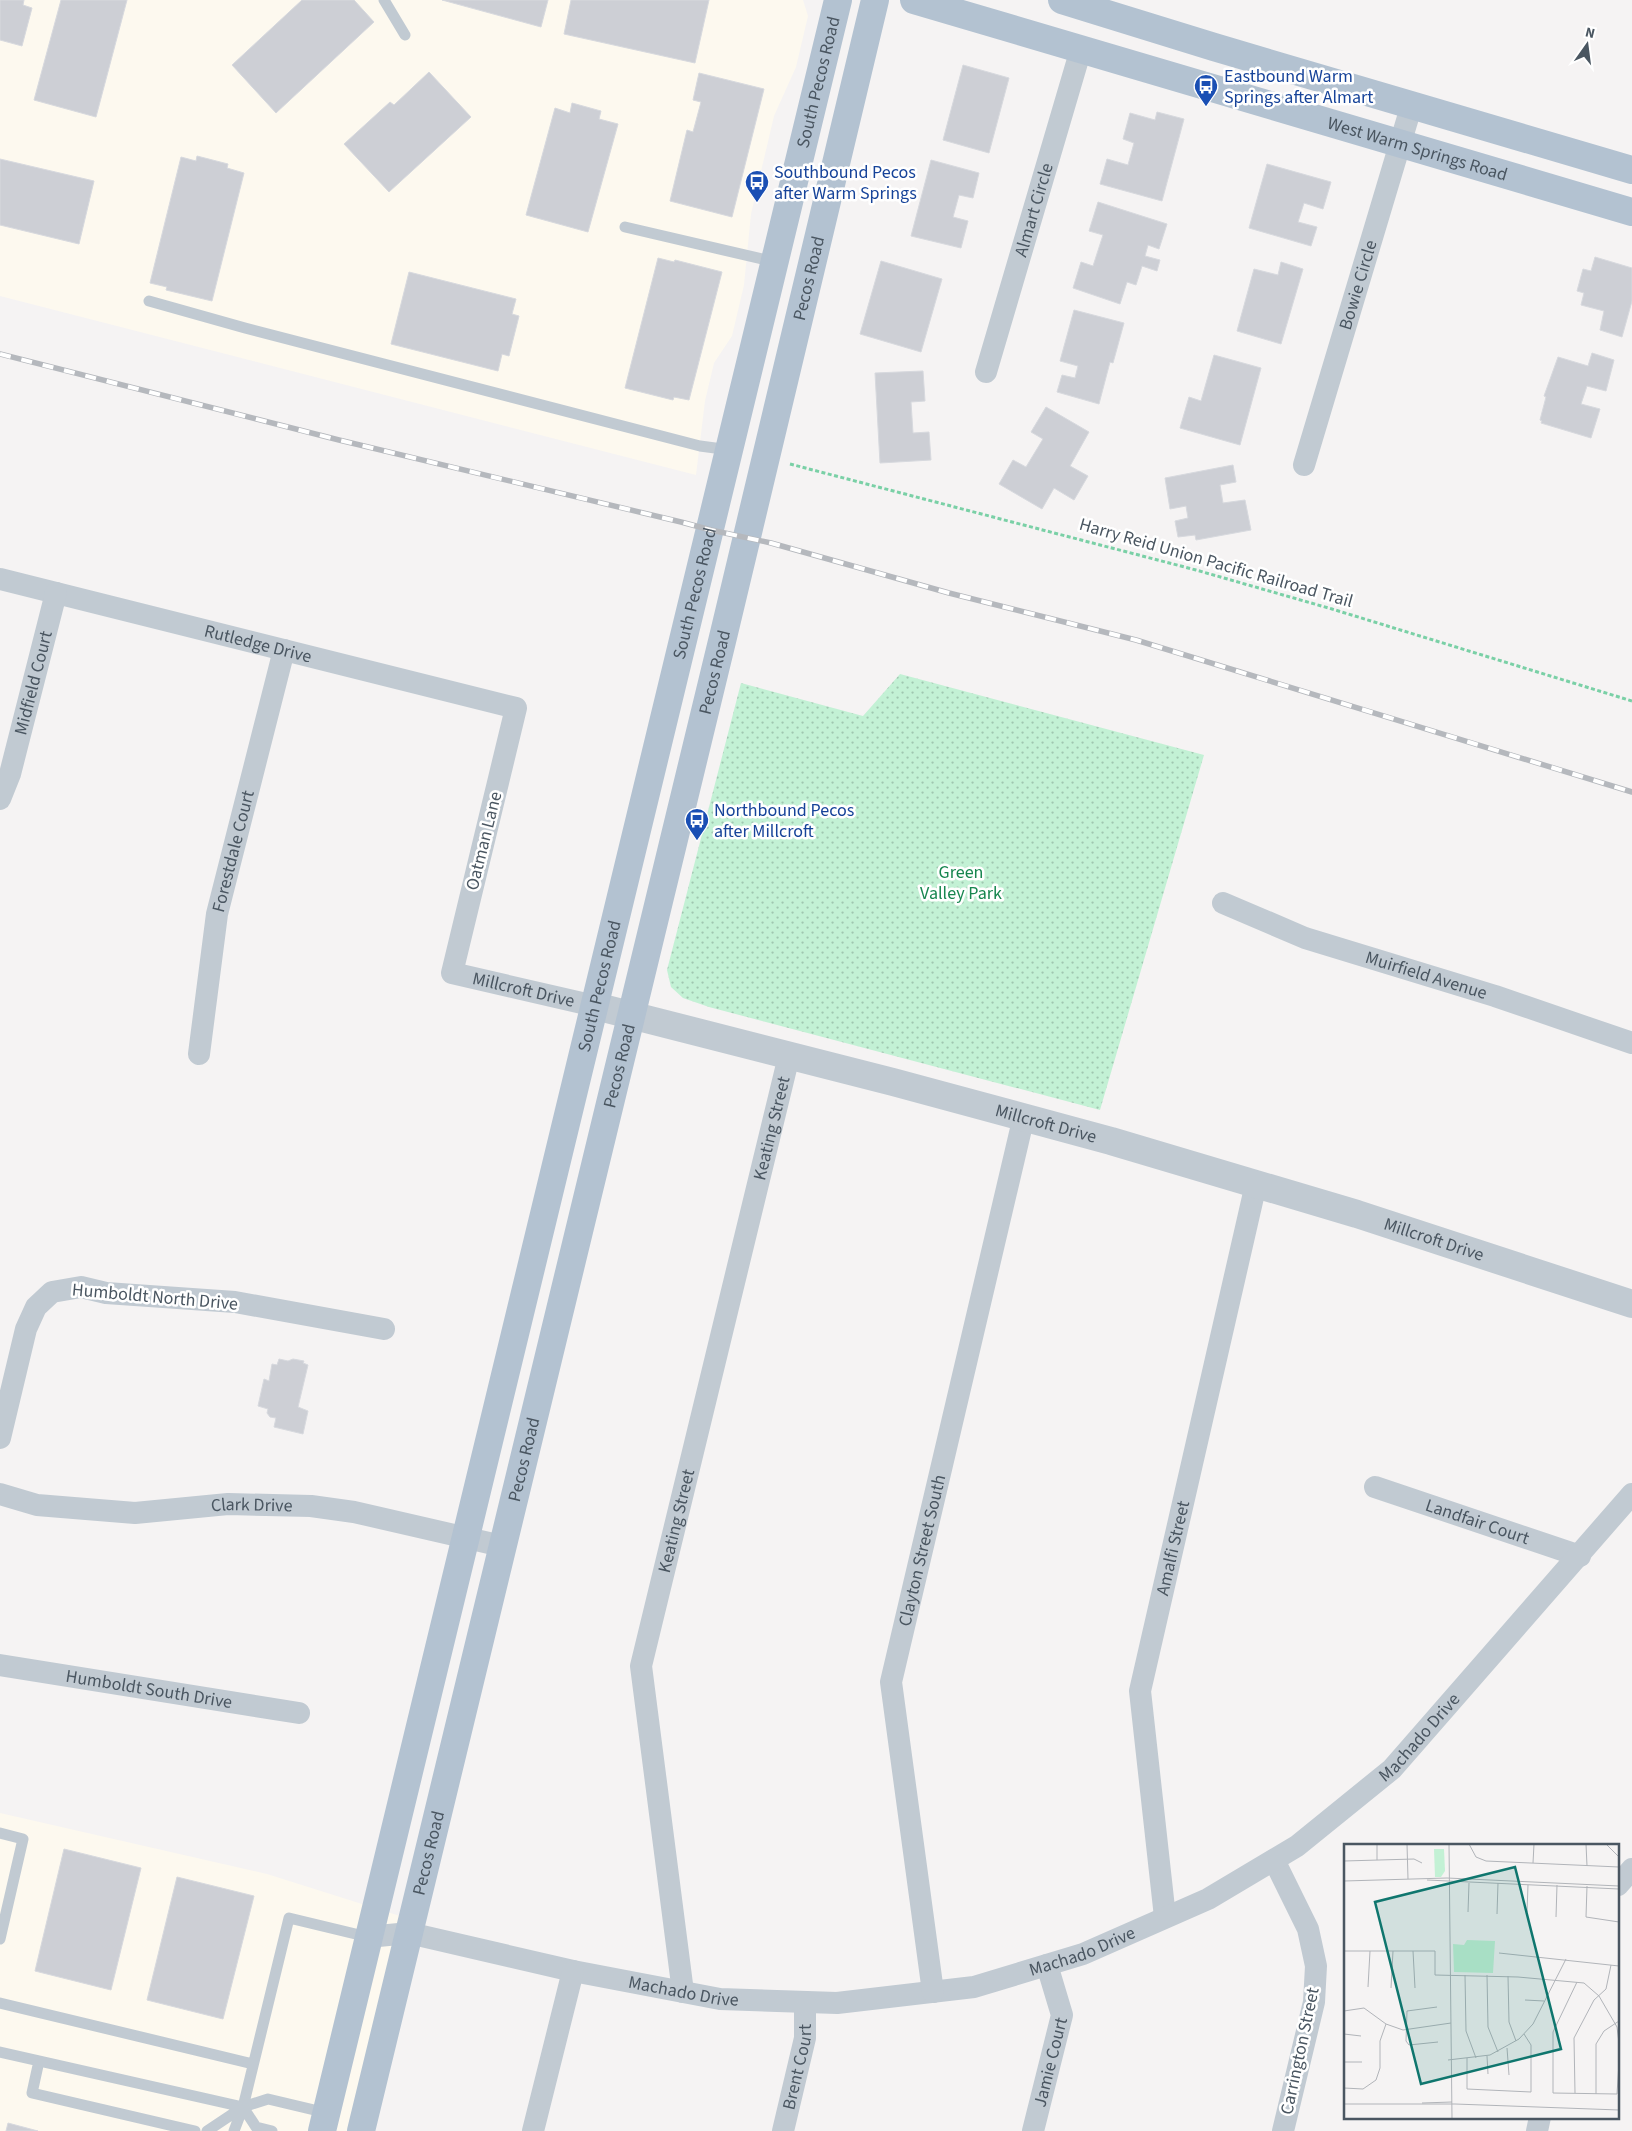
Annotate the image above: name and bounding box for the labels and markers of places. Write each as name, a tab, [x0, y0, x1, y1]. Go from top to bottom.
place label: Eastbound Warm Springs after Almart	[1224, 64, 1373, 110]
bus stop icon: Eastbound Warm Springs after Almart	[1193, 73, 1219, 107]
place label: Southbound Pecos after Warm Springs	[774, 160, 917, 206]
bus stop icon: Southbound Pecos after Warm Springs	[744, 169, 770, 203]
place label: Northbound Pecos after Millcroft	[714, 798, 854, 844]
bus stop icon: Northbound Pecos after Millcroft	[684, 807, 710, 841]

